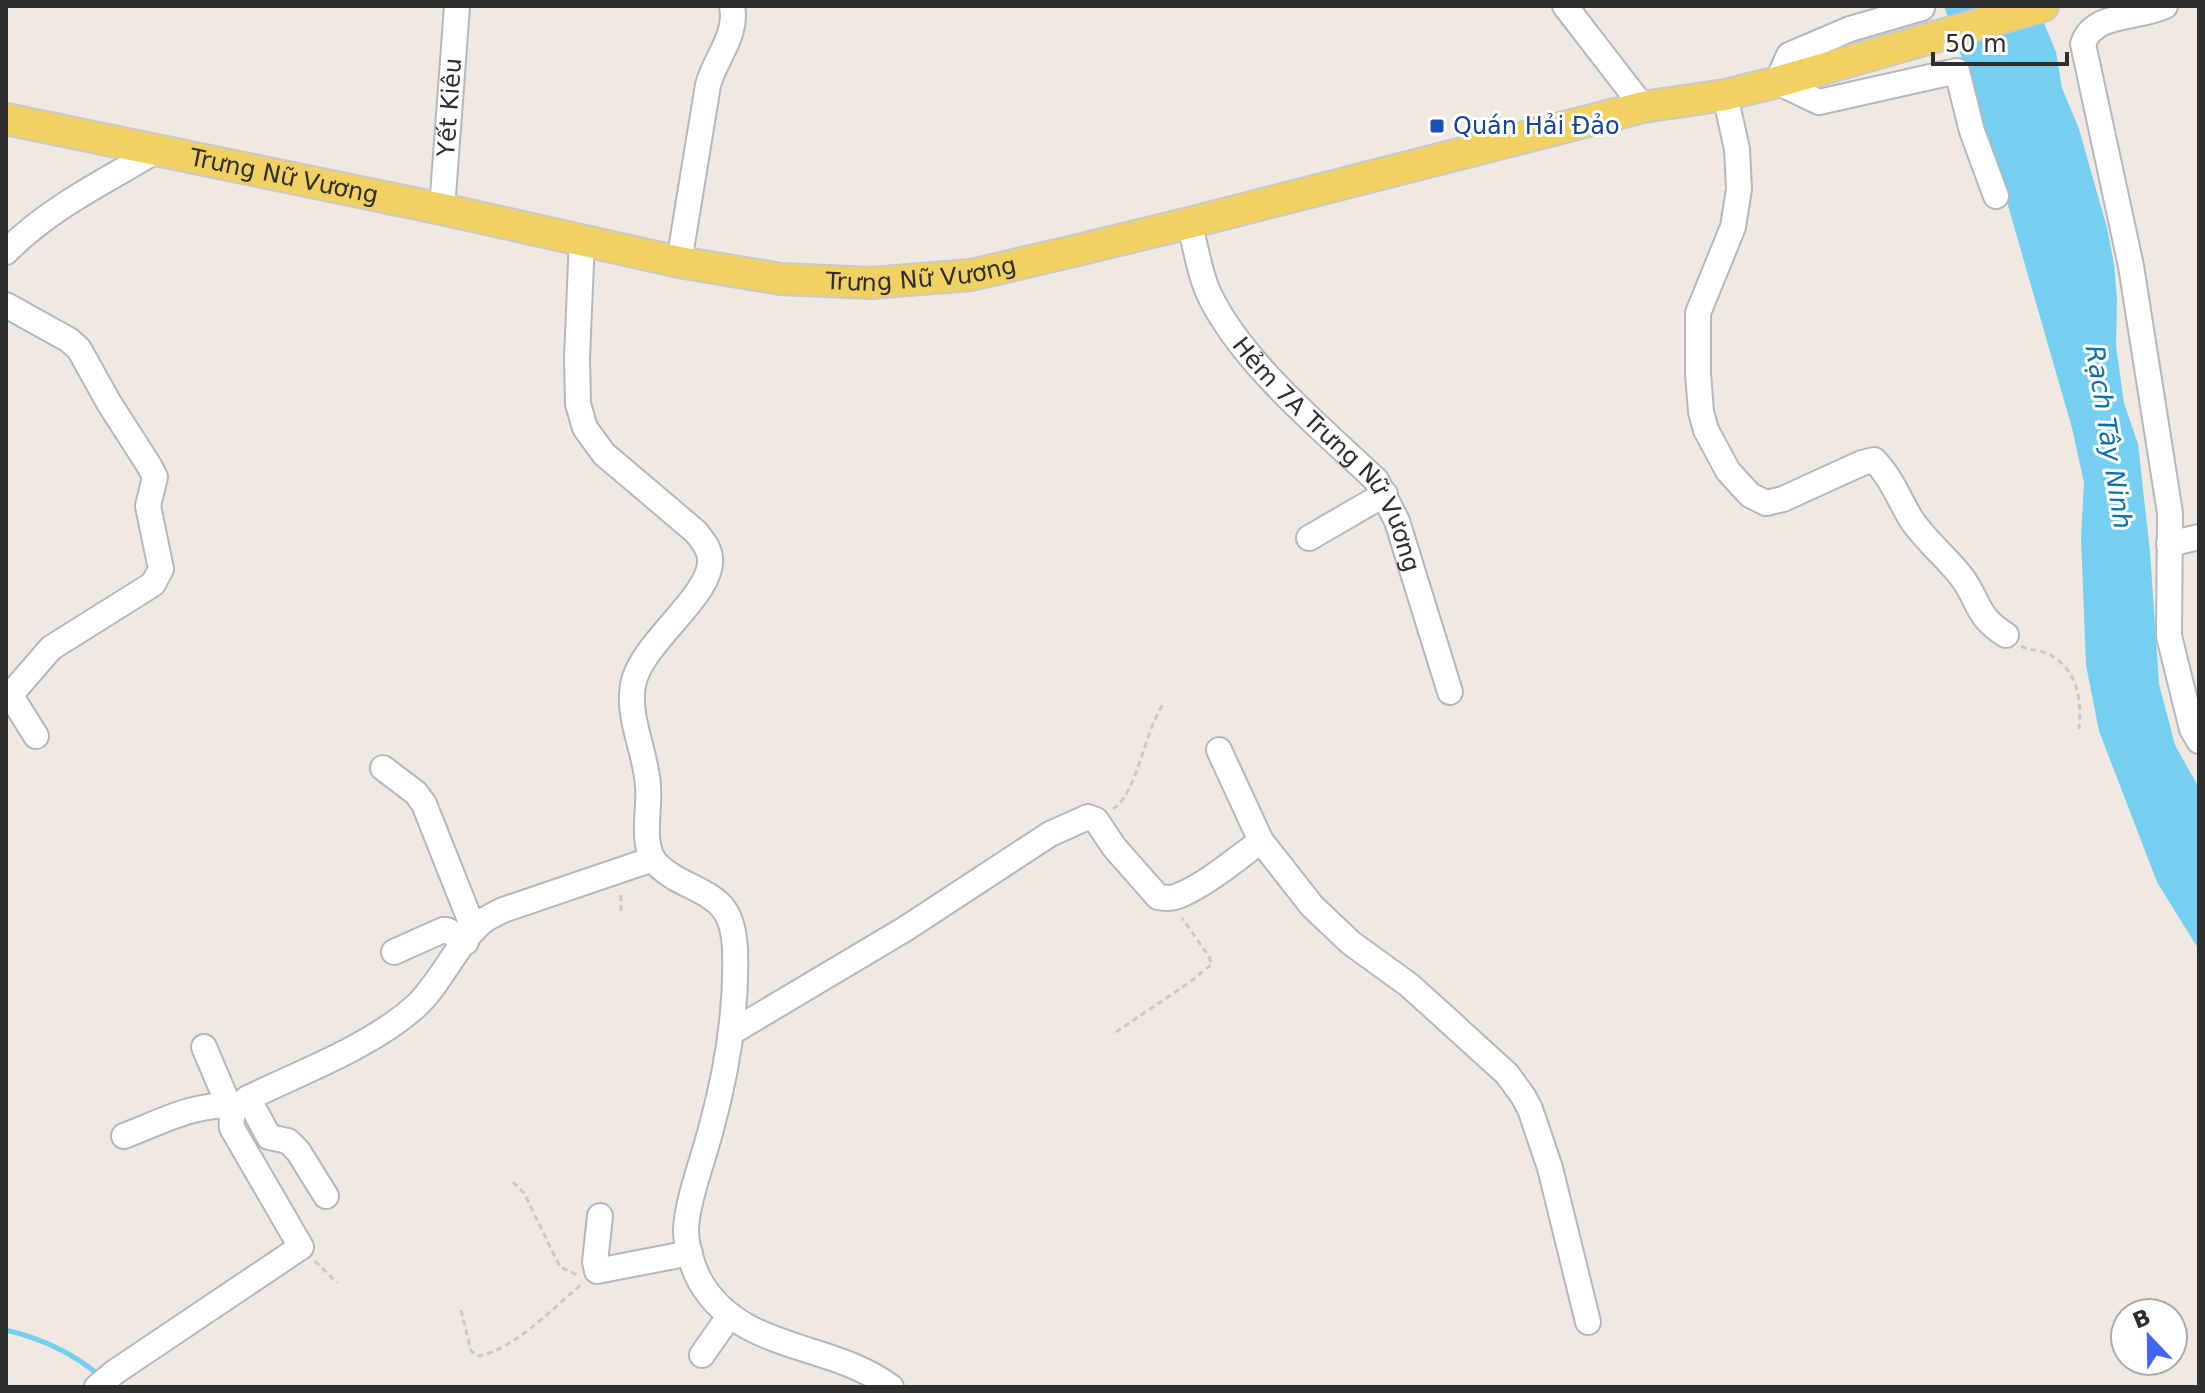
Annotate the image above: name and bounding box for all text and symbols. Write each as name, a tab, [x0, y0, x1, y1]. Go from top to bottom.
scale bar	[1933, 16, 2067, 66]
text: 50 m	[1945, 30, 2007, 58]
street label: Yết Kiêu	[432, 57, 467, 159]
place label: Quán Hải Đảo	[1453, 112, 1620, 140]
marker: Quán Hải Đảo	[1428, 117, 1446, 135]
street label: Trưng Nữ Vương	[186, 143, 381, 210]
street label: Trưng Nữ Vương	[824, 251, 1019, 297]
street label: Hẻm 7A Trưng Nữ Vương	[1227, 332, 1426, 575]
water label: Rạch Tây Ninh	[2080, 343, 2138, 531]
north arrow	[2109, 1297, 2189, 1377]
text: B	[2129, 1304, 2154, 1334]

